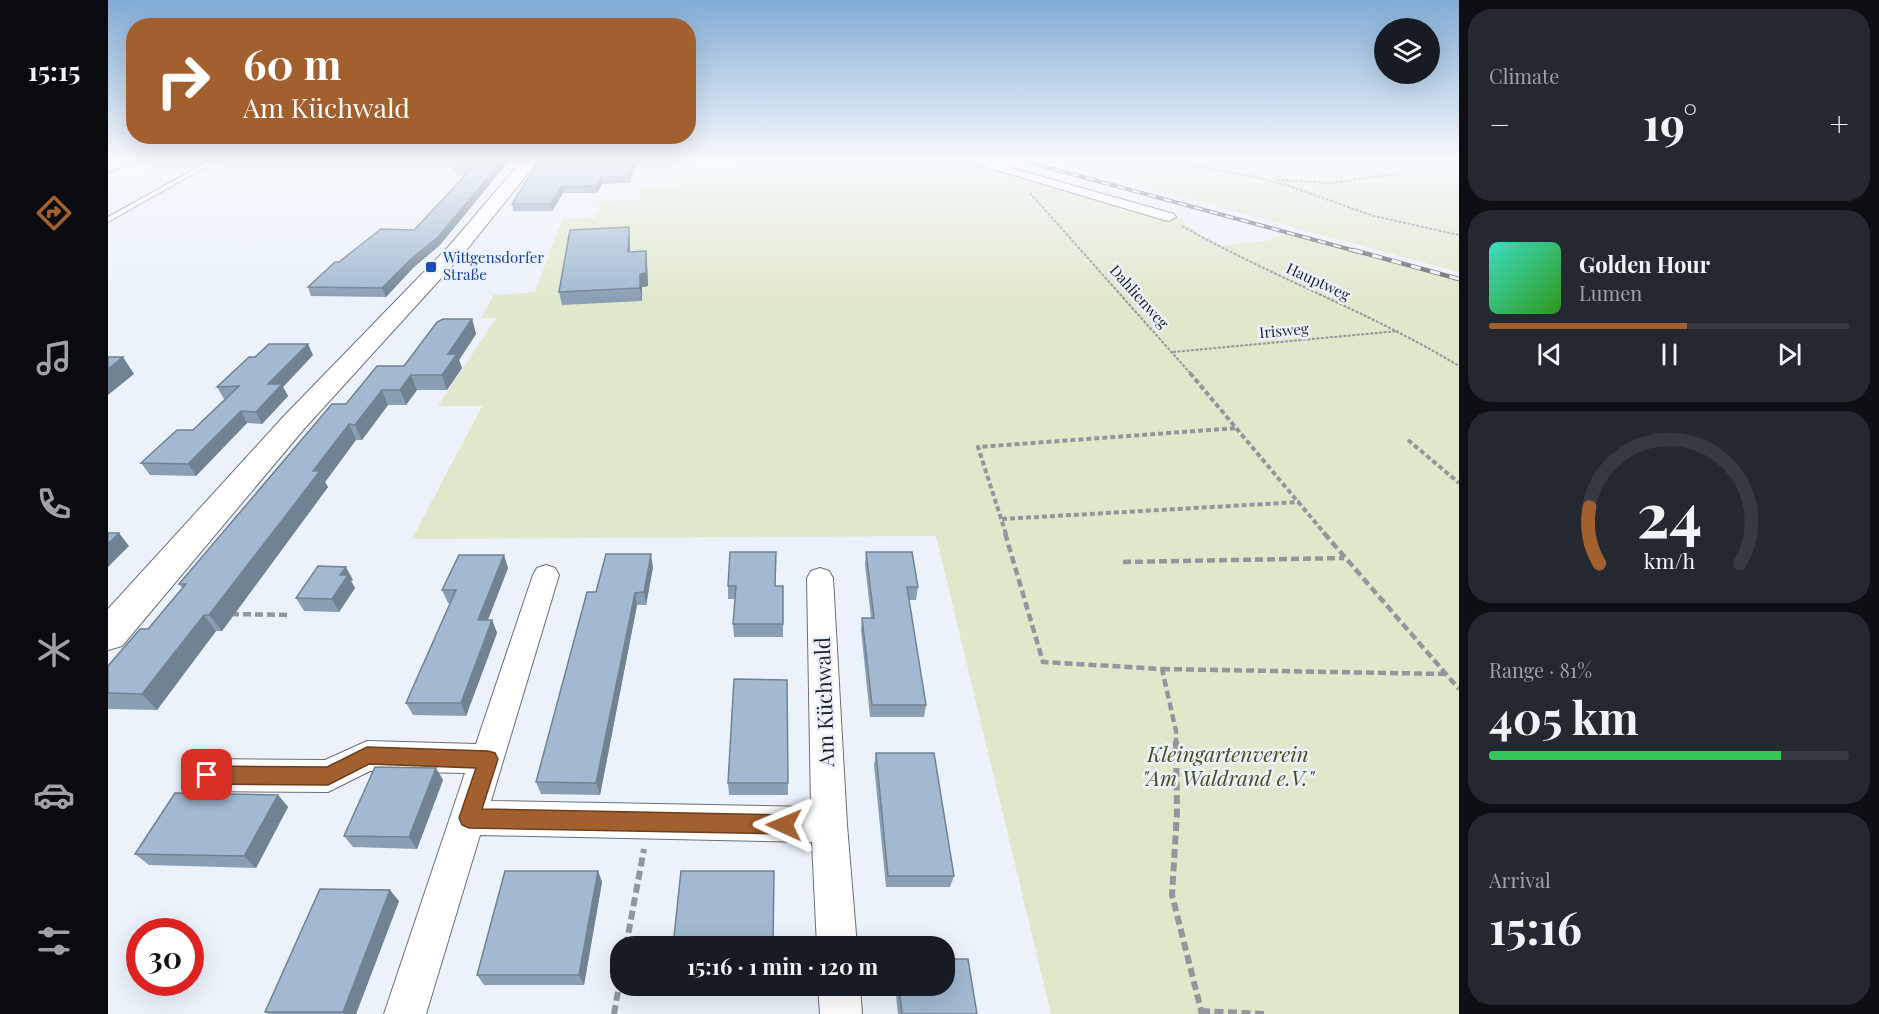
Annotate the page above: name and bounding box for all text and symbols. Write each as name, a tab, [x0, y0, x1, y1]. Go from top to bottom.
map controls	[1374, 18, 1440, 84]
button: layers	[1374, 18, 1440, 84]
text: 60 m	[243, 35, 341, 91]
icon: right	[144, 42, 222, 120]
text: 15:15	[28, 52, 80, 88]
text: Climate	[1489, 62, 1559, 89]
text: Am Küchwald	[243, 89, 410, 125]
text: 19°	[1643, 92, 1697, 152]
text: −	[1489, 101, 1510, 145]
text: +	[1830, 101, 1849, 145]
icon: directions	[33, 192, 75, 234]
place label: Wittgensdorfer Straße	[442, 247, 544, 284]
text: Golden Hour	[1579, 249, 1710, 279]
street label: Hauptweg	[1283, 258, 1354, 305]
marker: Wittgensdorfer Straße	[424, 260, 438, 274]
street label: Dahlienweg	[1106, 260, 1174, 332]
text: Lumen	[1579, 279, 1642, 306]
street label: Irisweg	[1258, 318, 1310, 342]
icon: music	[33, 337, 75, 379]
icon: previous	[1533, 338, 1566, 371]
icon: pause	[1653, 338, 1686, 371]
icon: next	[1773, 338, 1806, 371]
text: 24	[1636, 470, 1702, 554]
icon: phone	[33, 483, 75, 525]
text: km/h	[1643, 546, 1695, 574]
icon: climate	[33, 629, 75, 671]
street label: Am Küchwald	[807, 637, 839, 768]
text: Range · 81%	[1489, 656, 1592, 683]
text: 405 km	[1489, 686, 1639, 746]
park label: Kleingartenverein "Am Waldrand e.V."	[1142, 739, 1316, 791]
pin	[181, 749, 232, 800]
icon: arrive	[190, 758, 223, 791]
icon: car	[33, 774, 75, 816]
position arrow	[752, 793, 816, 857]
text: Arrival	[1489, 866, 1551, 893]
text: 15:16	[1489, 896, 1582, 956]
speed limit sign: 30	[126, 918, 204, 996]
icon: filters	[33, 920, 75, 962]
text: 15:16 · 1 min · 120 m	[687, 951, 878, 981]

